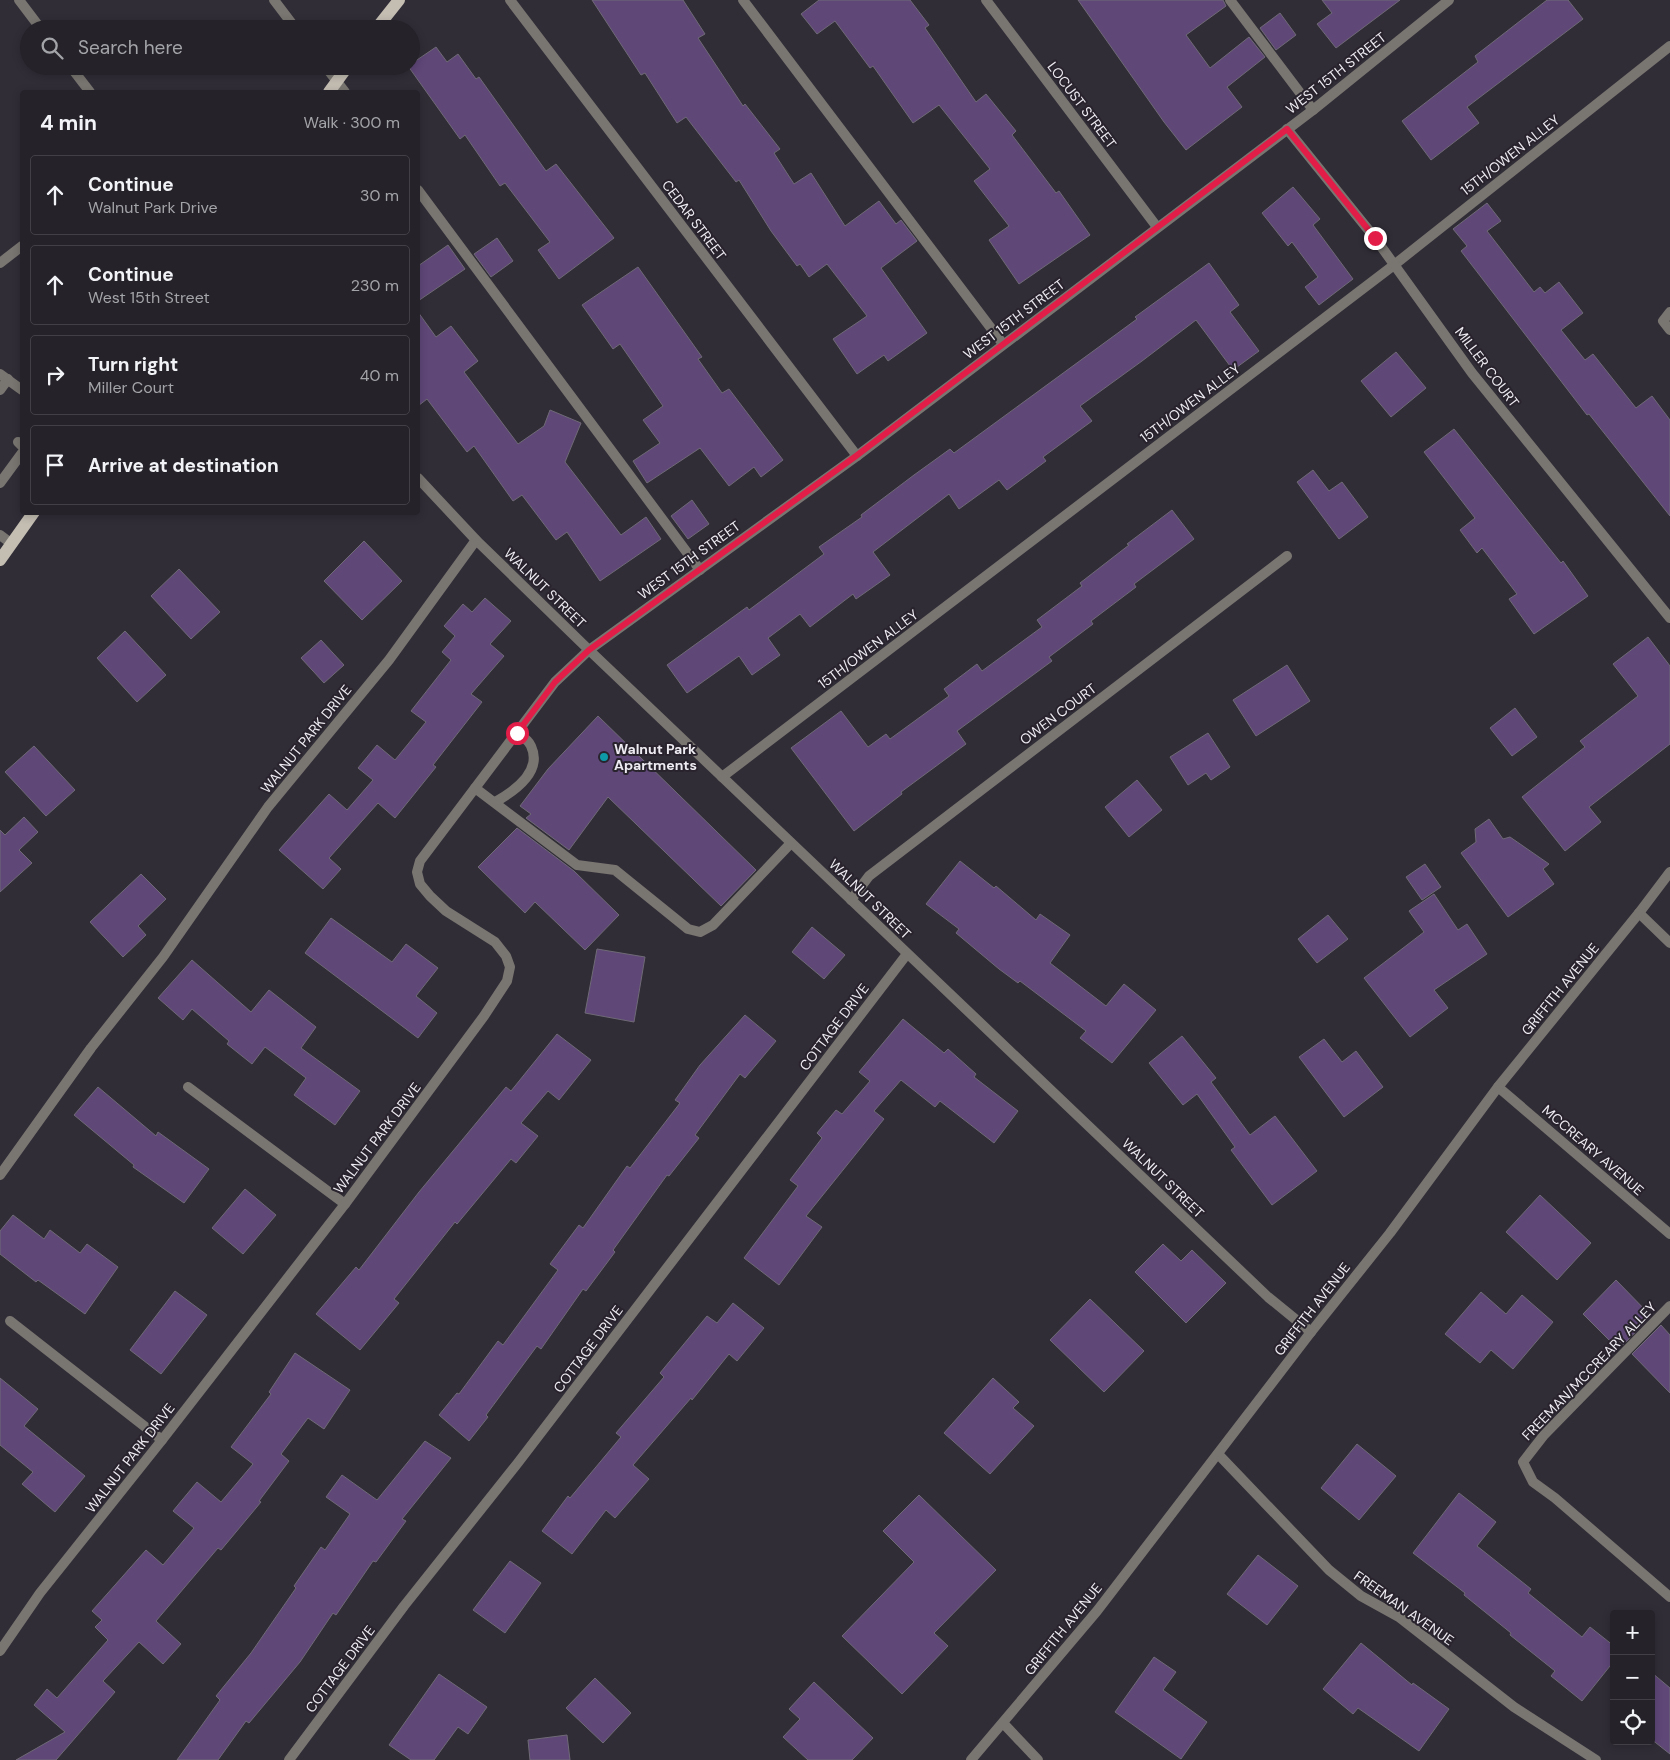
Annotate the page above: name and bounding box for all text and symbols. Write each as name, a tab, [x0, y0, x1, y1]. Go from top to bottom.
search box	[20, 20, 420, 75]
street label: WEST 15TH STREET	[1282, 28, 1390, 118]
icon: search	[38, 34, 66, 62]
text: Search here	[78, 35, 183, 60]
street label: LOCUST STREET	[1044, 58, 1120, 152]
text: 4 min	[40, 109, 97, 137]
street label: 15TH/OWEN ALLEY	[1457, 111, 1563, 199]
text: Walk · 300 m	[303, 112, 400, 133]
text: Continue	[88, 172, 174, 197]
street label: CEDAR STREET	[658, 176, 730, 264]
icon: ahead	[41, 181, 69, 209]
text: 30 m	[360, 185, 399, 206]
text: Walnut Park Drive	[88, 197, 218, 218]
route end	[1364, 227, 1387, 250]
text: Continue	[88, 262, 174, 287]
icon: ahead	[41, 271, 69, 299]
text: 230 m	[351, 275, 399, 296]
street label: WEST 15TH STREET	[960, 275, 1068, 363]
text: West 15th Street	[88, 287, 210, 308]
street label: MILLER COURT	[1451, 323, 1523, 411]
text: Turn right	[88, 352, 178, 377]
street label: 15TH/OWEN ALLEY	[1136, 360, 1244, 446]
icon: right	[41, 361, 69, 389]
text: 40 m	[360, 365, 399, 386]
text: Miller Court	[88, 377, 174, 398]
icon: arrive	[41, 451, 69, 479]
text: Arrive at destination	[88, 453, 279, 478]
street label: WEST 15TH STREET	[634, 517, 744, 603]
street label: WALNUT STREET	[500, 544, 590, 632]
street label: 15TH/OWEN ALLEY	[814, 606, 922, 692]
street label: OWEN COURT	[1016, 679, 1100, 749]
street label: WALNUT PARK DRIVE	[257, 681, 355, 797]
route start	[506, 722, 529, 745]
place label: Walnut Park Apartments	[614, 740, 697, 774]
marker: Walnut Park Apartments	[598, 751, 610, 763]
street label: WALNUT STREET	[825, 855, 915, 943]
street label: GRIFFITH AVENUE	[1517, 939, 1603, 1039]
street label: COTTAGE DRIVE	[795, 980, 873, 1074]
street label: WALNUT PARK DRIVE	[329, 1079, 425, 1197]
street label: MCCREARY AVENUE	[1538, 1101, 1648, 1199]
street label: WALNUT STREET	[1118, 1134, 1208, 1222]
street label: GRIFFITH AVENUE	[1270, 1259, 1354, 1359]
street label: FREEMAN/MCCREARY ALLEY	[1518, 1298, 1660, 1444]
street label: COTTAGE DRIVE	[549, 1302, 627, 1396]
street label: WALNUT PARK DRIVE	[81, 1399, 179, 1517]
street label: FREEMAN AVENUE	[1350, 1567, 1458, 1649]
street label: GRIFFITH AVENUE	[1020, 1579, 1106, 1679]
map controls	[1610, 1610, 1655, 1745]
button: +	[1610, 1610, 1655, 1655]
street label: COTTAGE DRIVE	[301, 1622, 379, 1716]
button: −	[1610, 1655, 1655, 1700]
button: locate	[1610, 1700, 1655, 1745]

